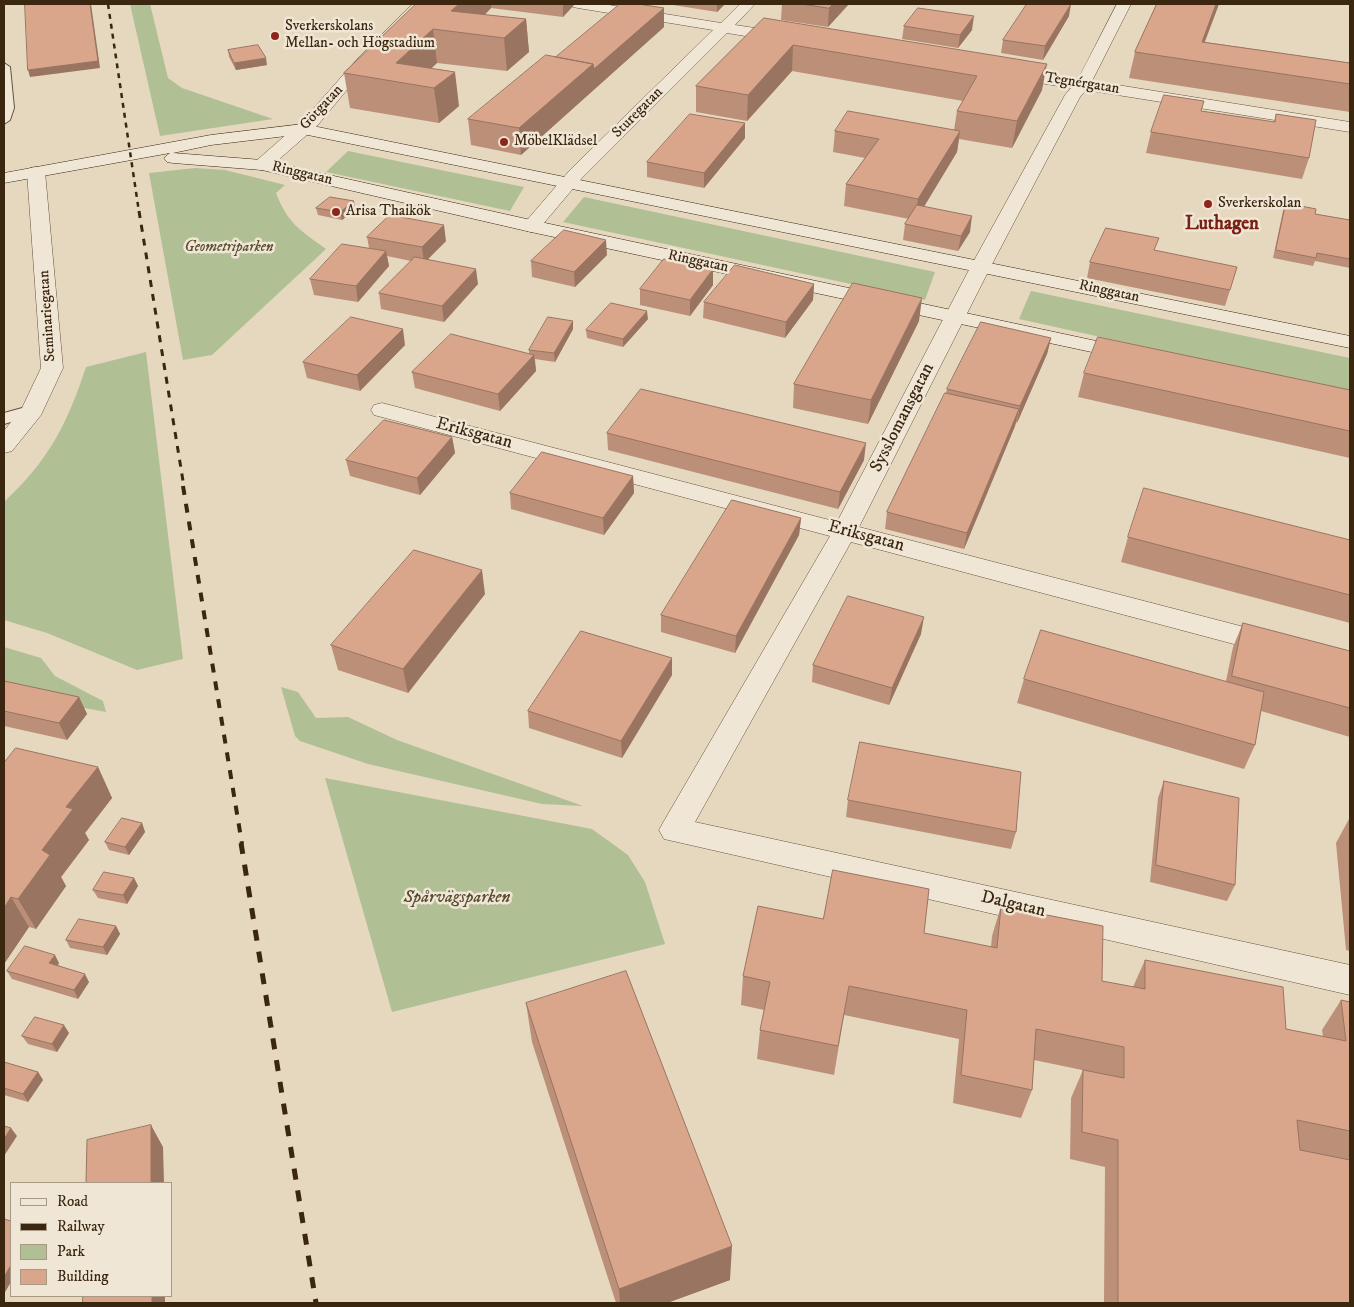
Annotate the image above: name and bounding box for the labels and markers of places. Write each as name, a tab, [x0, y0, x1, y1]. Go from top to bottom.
place label: Sverkerskolans Mellan- och Högstadium	[285, 18, 435, 53]
marker: Sverkerskolans Mellan- och Högstadium	[269, 30, 281, 42]
place label: MöbelKlädsel	[514, 133, 597, 151]
marker: MöbelKlädsel	[498, 136, 510, 148]
place label: Sverkerskolan	[1218, 195, 1301, 213]
marker: Sverkerskolan	[1202, 198, 1214, 210]
place label: Arisa Thaikök	[346, 203, 431, 221]
marker: Arisa Thaikök	[330, 206, 342, 218]

